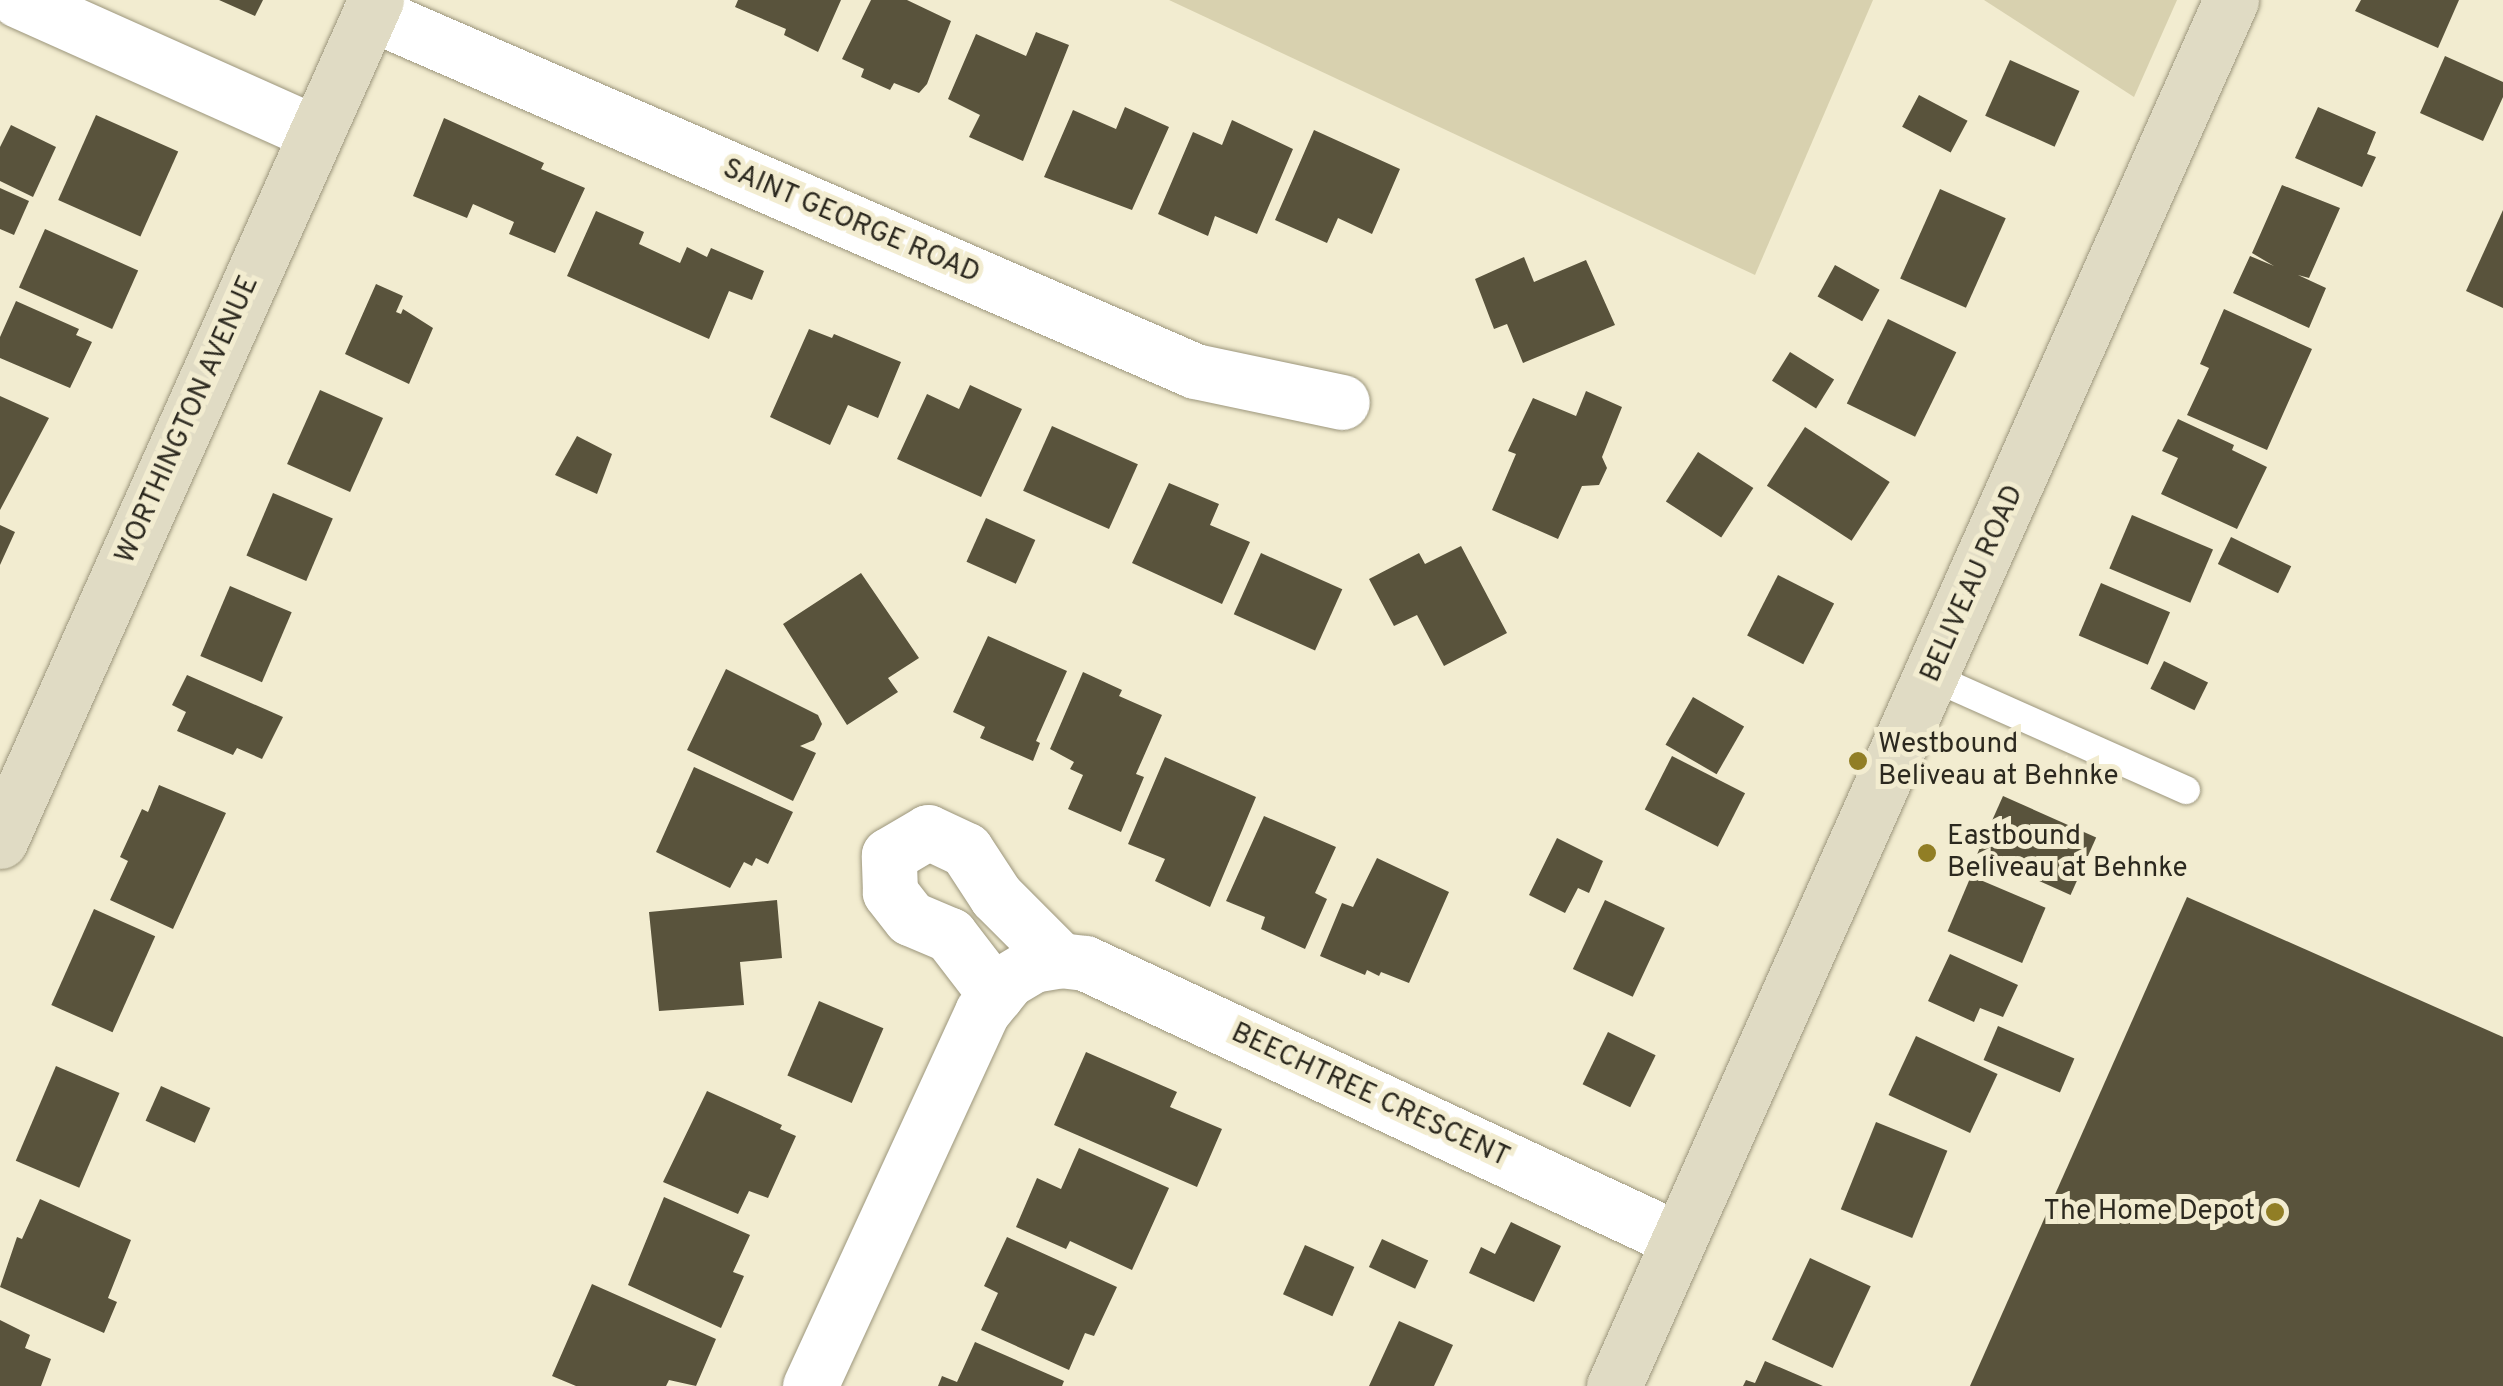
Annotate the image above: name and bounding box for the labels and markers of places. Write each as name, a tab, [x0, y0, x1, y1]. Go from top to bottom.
place label: Westbound Beliveau at Behnke	[1878, 728, 2118, 794]
marker: Westbound Beliveau at Behnke	[1847, 750, 1869, 772]
place label: Eastbound Beliveau at Behnke	[1947, 820, 2187, 886]
marker: Eastbound Beliveau at Behnke	[1916, 842, 1938, 864]
place label: The Home Depot	[2044, 1195, 2255, 1229]
marker: The Home Depot	[2264, 1201, 2286, 1223]

